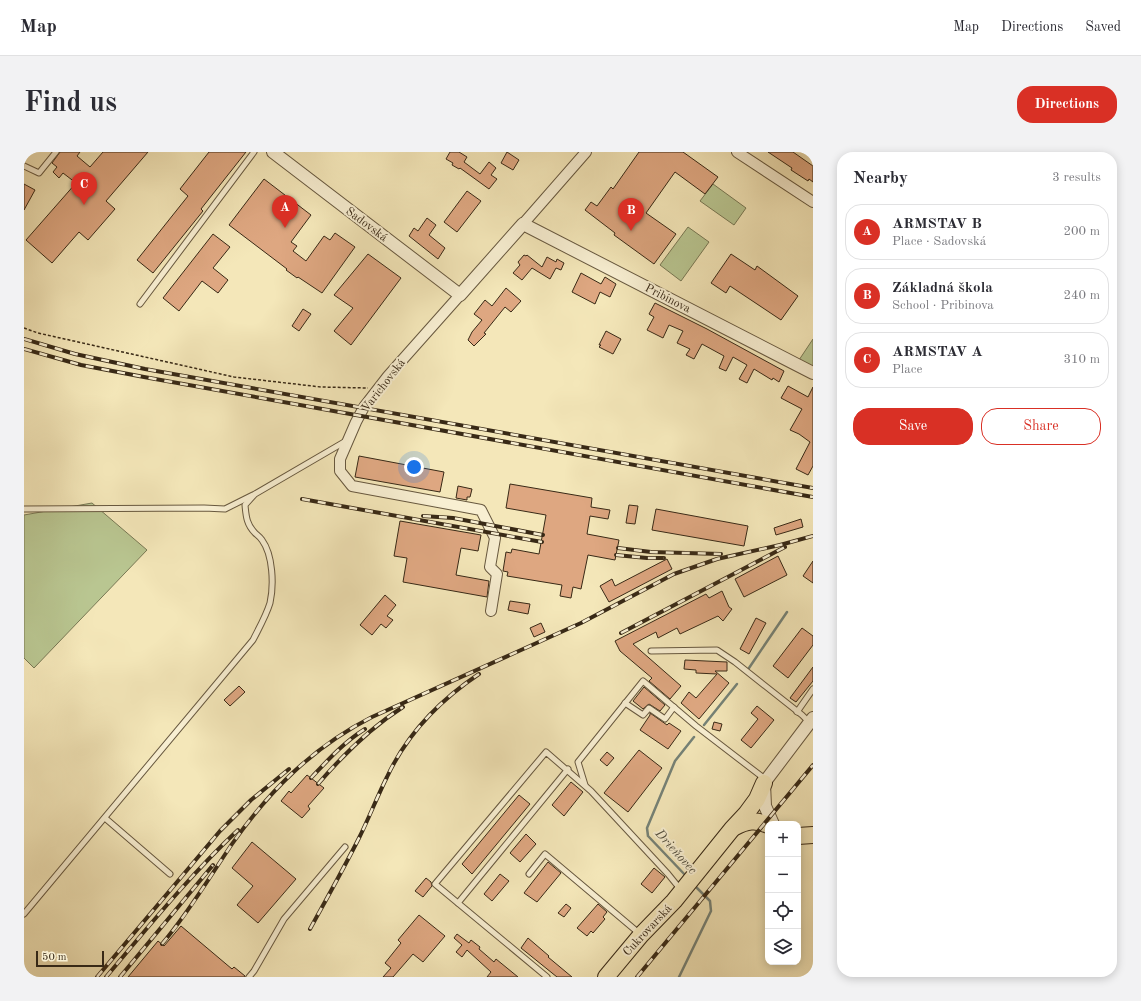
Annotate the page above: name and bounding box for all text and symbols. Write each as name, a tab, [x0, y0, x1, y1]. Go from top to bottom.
text: Map	[20, 18, 57, 37]
text: Map	[953, 20, 979, 34]
text: Directions	[1001, 20, 1063, 34]
text: Saved	[1085, 20, 1121, 34]
button: Directions	[1017, 86, 1117, 123]
text: Find us	[24, 90, 117, 118]
text: Nearby	[853, 170, 908, 187]
text: 3 results	[1052, 171, 1101, 184]
pin: C	[71, 172, 97, 205]
pin: A	[272, 195, 298, 228]
pin: B	[618, 198, 644, 231]
street label: Sadovská	[343, 205, 390, 244]
text: ARMSTAV B	[892, 217, 982, 232]
text: A	[862, 225, 872, 238]
text: 200 m	[1063, 225, 1100, 238]
text: Place · Sadovská	[892, 235, 986, 248]
text: Základná škola	[892, 281, 993, 296]
street label: Pribinova	[643, 282, 692, 316]
text: B	[862, 289, 872, 302]
text: 240 m	[1063, 289, 1100, 302]
text: School · Pribinova	[892, 299, 994, 312]
text: ARMSTAV A	[892, 345, 983, 360]
text: C	[863, 353, 871, 366]
text: 310 m	[1063, 353, 1100, 366]
street label: Varichovská	[360, 357, 408, 414]
text: Place	[892, 363, 922, 376]
button: Save	[853, 408, 973, 445]
button: Share	[981, 408, 1101, 445]
your location	[404, 457, 424, 477]
map controls	[765, 821, 801, 965]
button: +	[765, 821, 801, 857]
water label: Drieňovec	[652, 826, 700, 877]
button: −	[765, 857, 801, 893]
button: locate	[765, 893, 801, 929]
street label: Cukrovarská	[621, 903, 674, 959]
button: layers	[765, 929, 801, 965]
scale bar	[36, 949, 104, 968]
text: 50 m	[42, 952, 67, 963]

